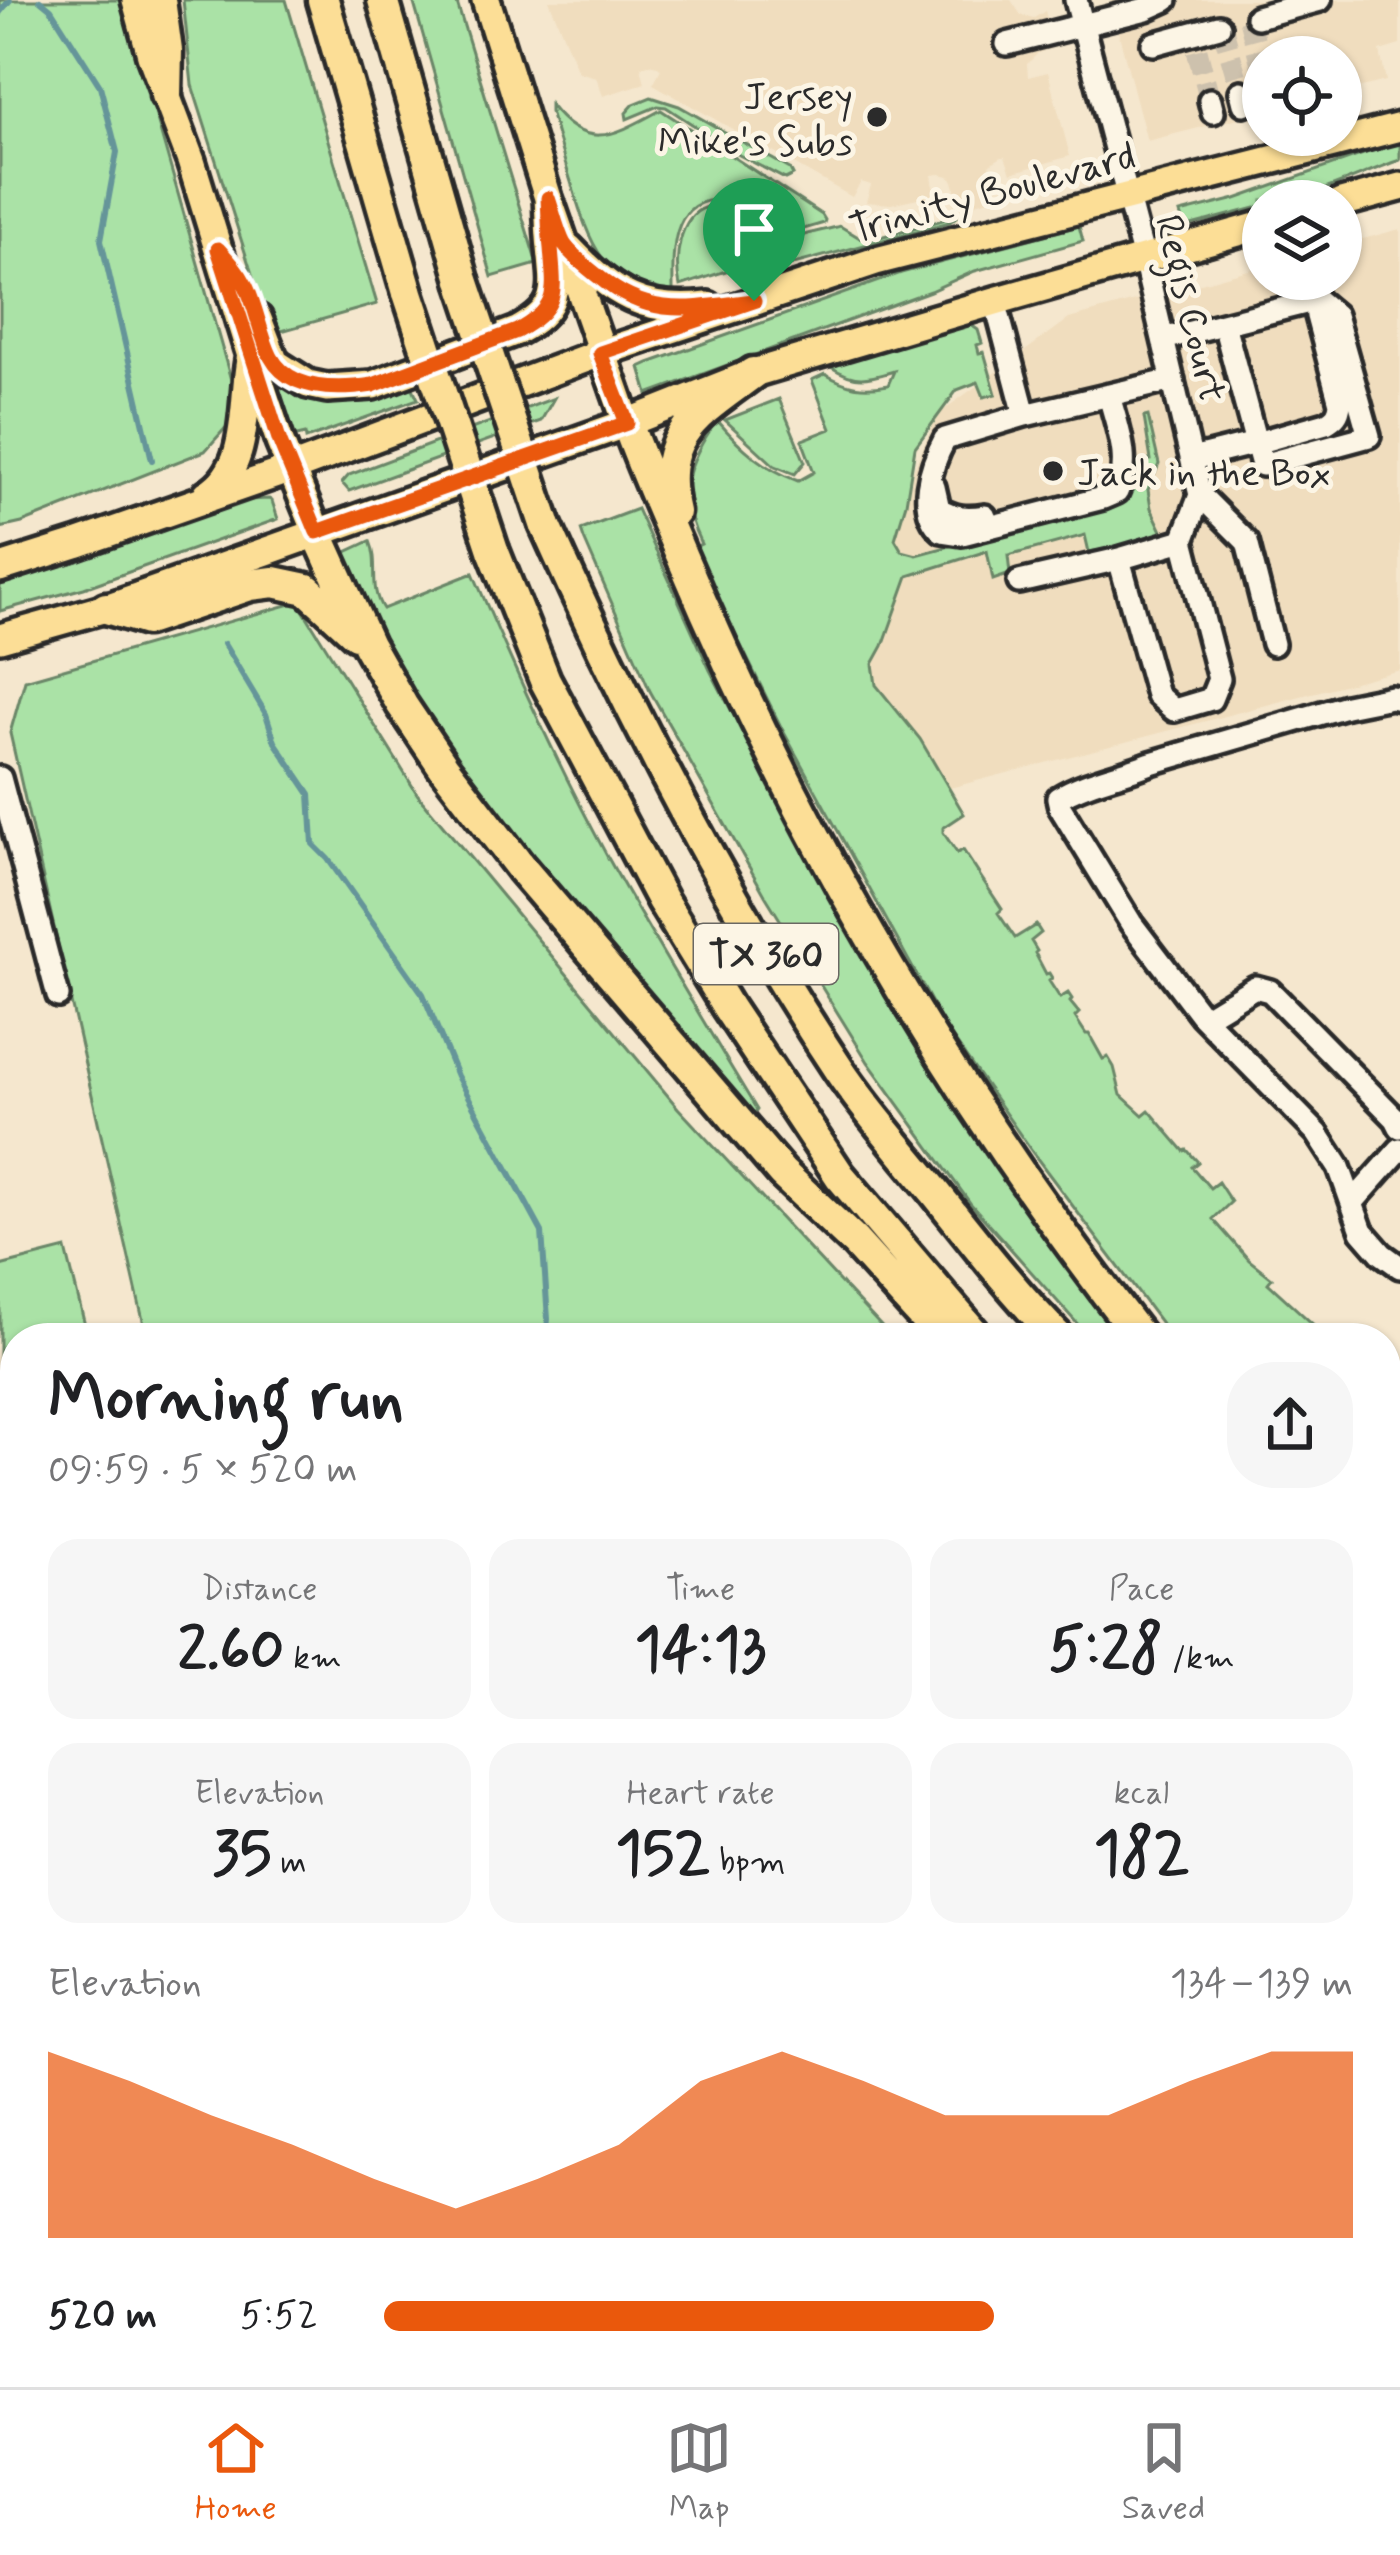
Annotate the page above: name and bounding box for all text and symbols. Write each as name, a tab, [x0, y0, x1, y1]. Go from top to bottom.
map controls	[1242, 36, 1362, 300]
button: locate	[1242, 36, 1362, 156]
place label: Jersey Mike's Subs	[658, 73, 853, 169]
marker: Jersey Mike's Subs	[864, 104, 890, 130]
street label: Trinity Boulevard	[844, 132, 1141, 257]
pin	[703, 178, 805, 301]
button: layers	[1242, 180, 1362, 300]
icon: arrive	[721, 196, 787, 262]
street label: Regis Court	[1138, 210, 1236, 409]
place label: Jack in the Box	[1077, 449, 1331, 500]
marker: Jack in the Box	[1040, 458, 1066, 484]
road number: TX 360	[694, 924, 838, 984]
text: Morning run	[48, 1357, 404, 1443]
button: share	[1227, 1362, 1353, 1488]
text: 09:59 · 5 × 520 m	[48, 1445, 357, 1496]
text: Distance	[202, 1568, 318, 1612]
text: Time	[666, 1568, 735, 1612]
text: Pace	[1109, 1568, 1174, 1612]
text: 2.60	[178, 1612, 284, 1691]
text: 14:13	[635, 1612, 766, 1691]
text: 5:28	[1049, 1612, 1163, 1691]
text: km	[284, 1637, 341, 1681]
text: /km	[1163, 1637, 1234, 1681]
text: Elevation	[195, 1772, 324, 1816]
text: Heart rate	[626, 1772, 775, 1816]
text: kcal	[1114, 1772, 1169, 1816]
text: 35	[212, 1816, 271, 1895]
text: 152	[616, 1816, 710, 1895]
text: 182	[1094, 1816, 1189, 1895]
text: m	[271, 1841, 307, 1885]
text: bpm	[710, 1841, 785, 1885]
text: Elevation	[48, 1959, 202, 2010]
text: 134–139 m	[1170, 1959, 1353, 2010]
text: 520 m	[48, 2291, 157, 2342]
text: 5:52	[240, 2291, 318, 2342]
tab: Home	[195, 2415, 277, 2531]
tab: Map	[666, 2415, 732, 2531]
tab: Saved	[1122, 2415, 1205, 2531]

